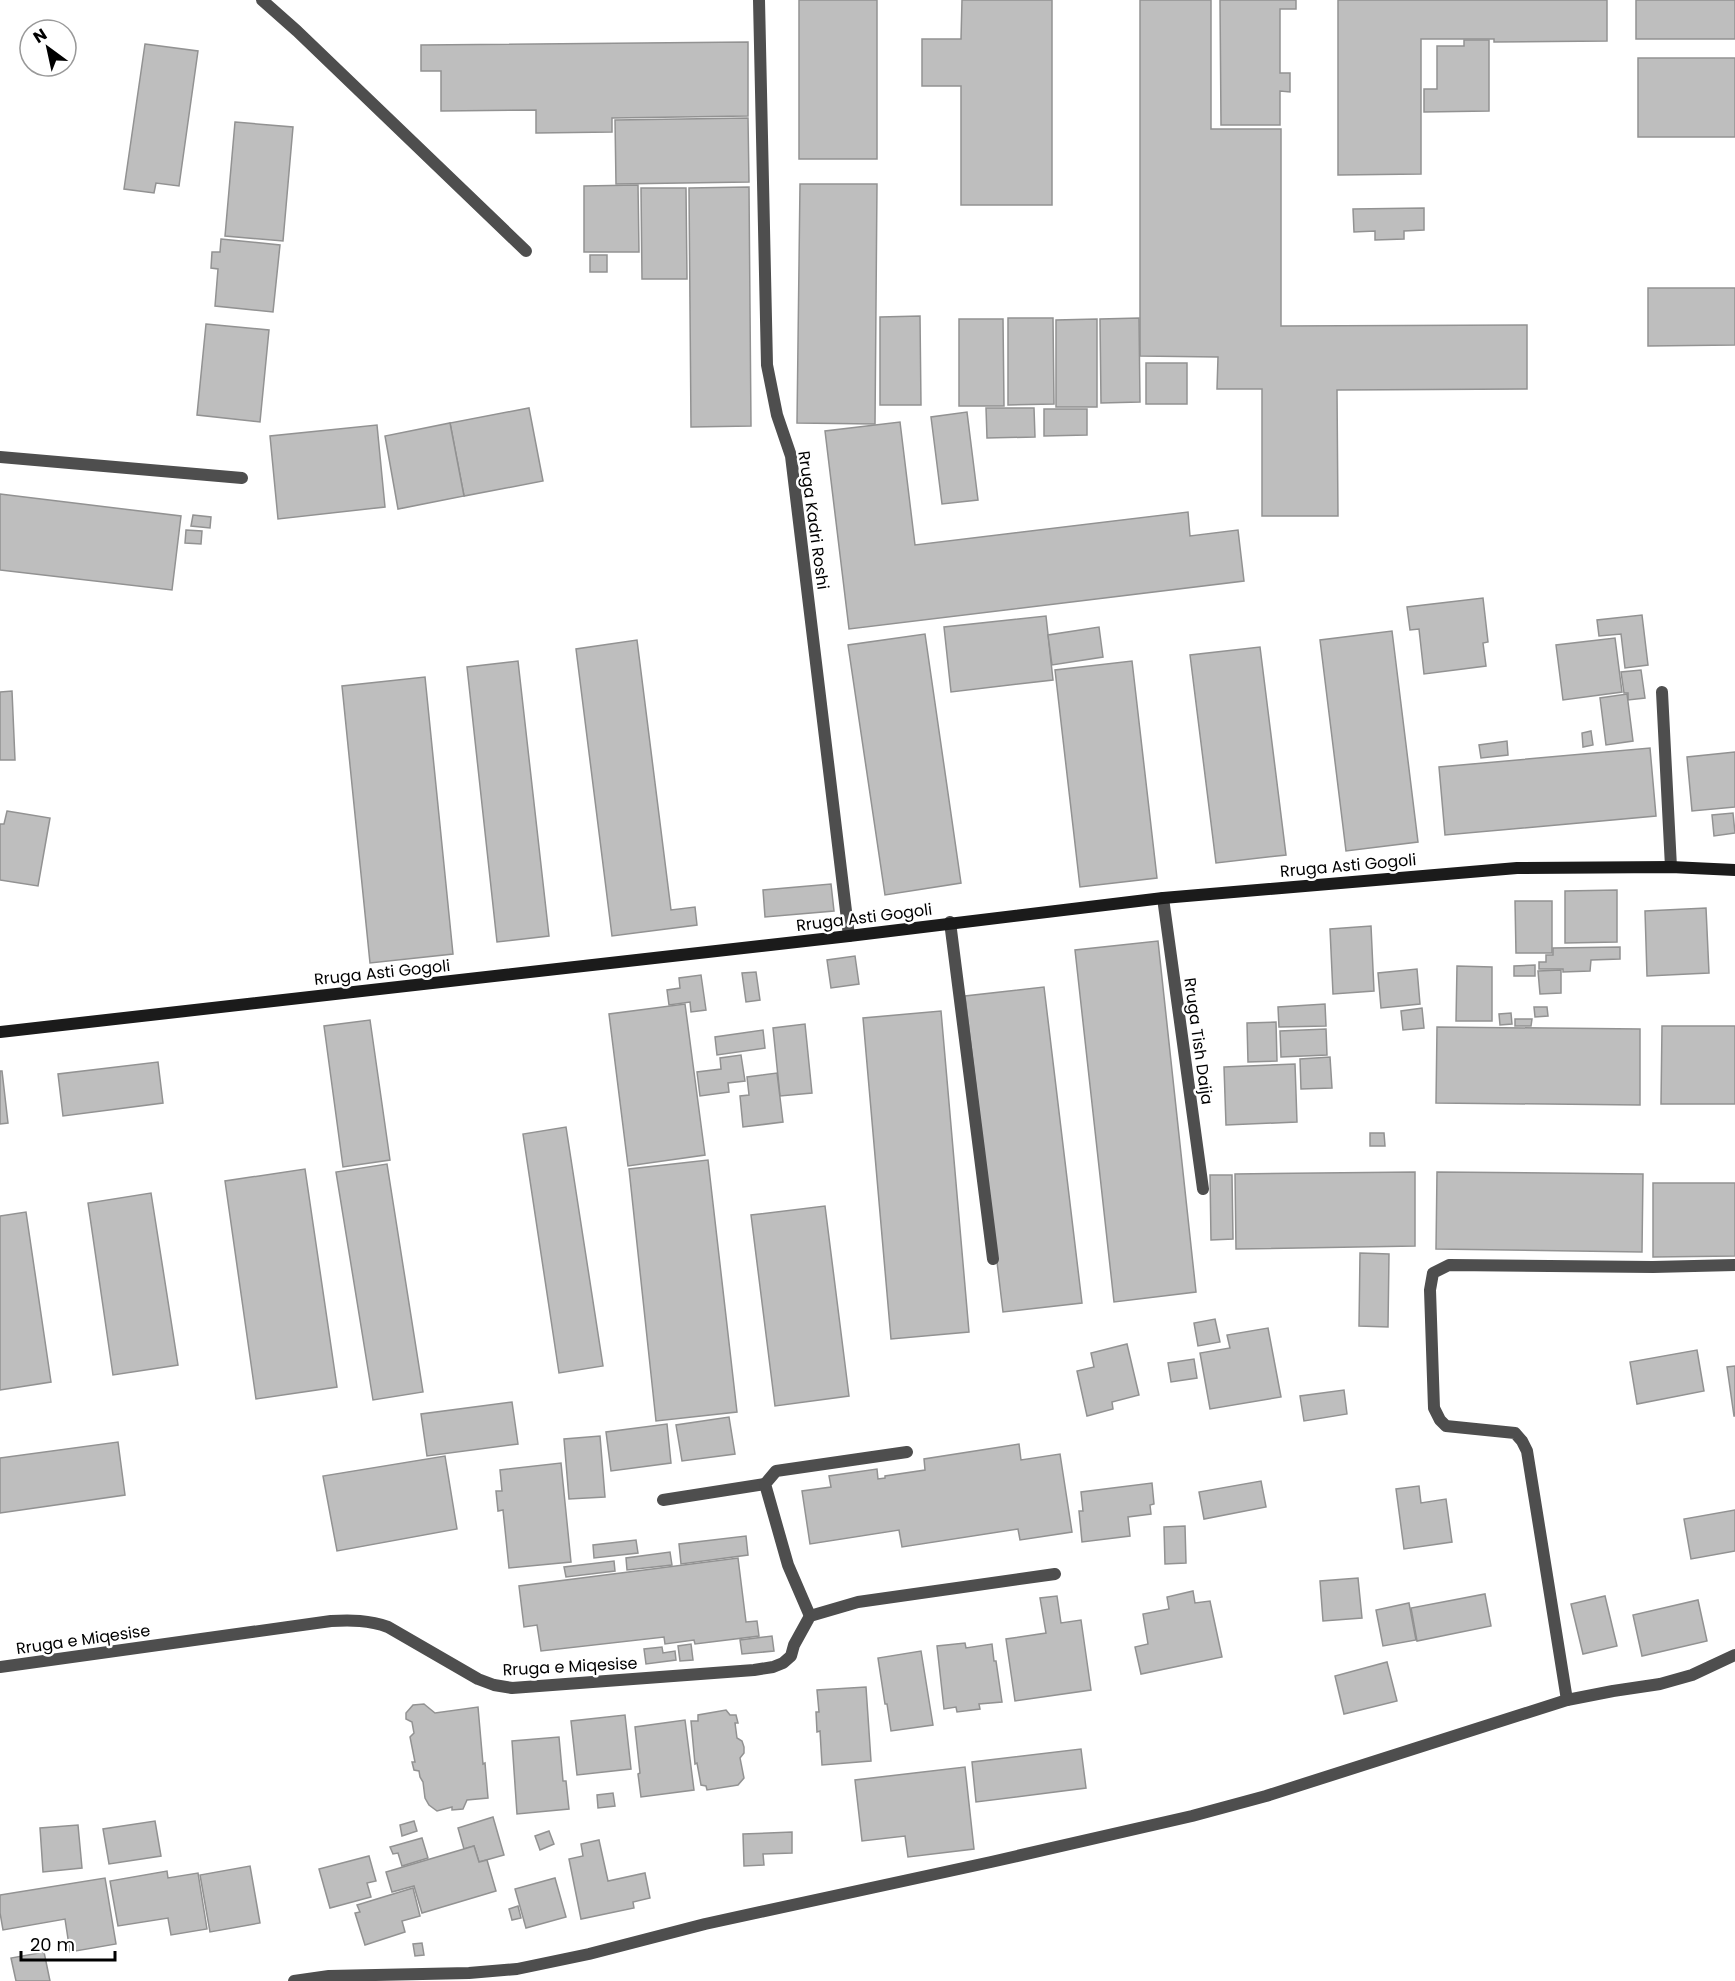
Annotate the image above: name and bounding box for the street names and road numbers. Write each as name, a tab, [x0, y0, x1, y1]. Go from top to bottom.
street label: Rruga Kadri Roshi	[792, 449, 835, 591]
street label: Rruga Asti Gogoli	[1279, 848, 1417, 883]
street label: Rruga Asti Gogoli	[795, 898, 933, 937]
street label: Rruga Asti Gogoli	[313, 954, 451, 991]
street label: Rruga Tish Daija	[1178, 976, 1219, 1106]
street label: Rruga e Miqesise	[15, 1619, 152, 1660]
street label: Rruga e Miqesise	[502, 1651, 638, 1682]

